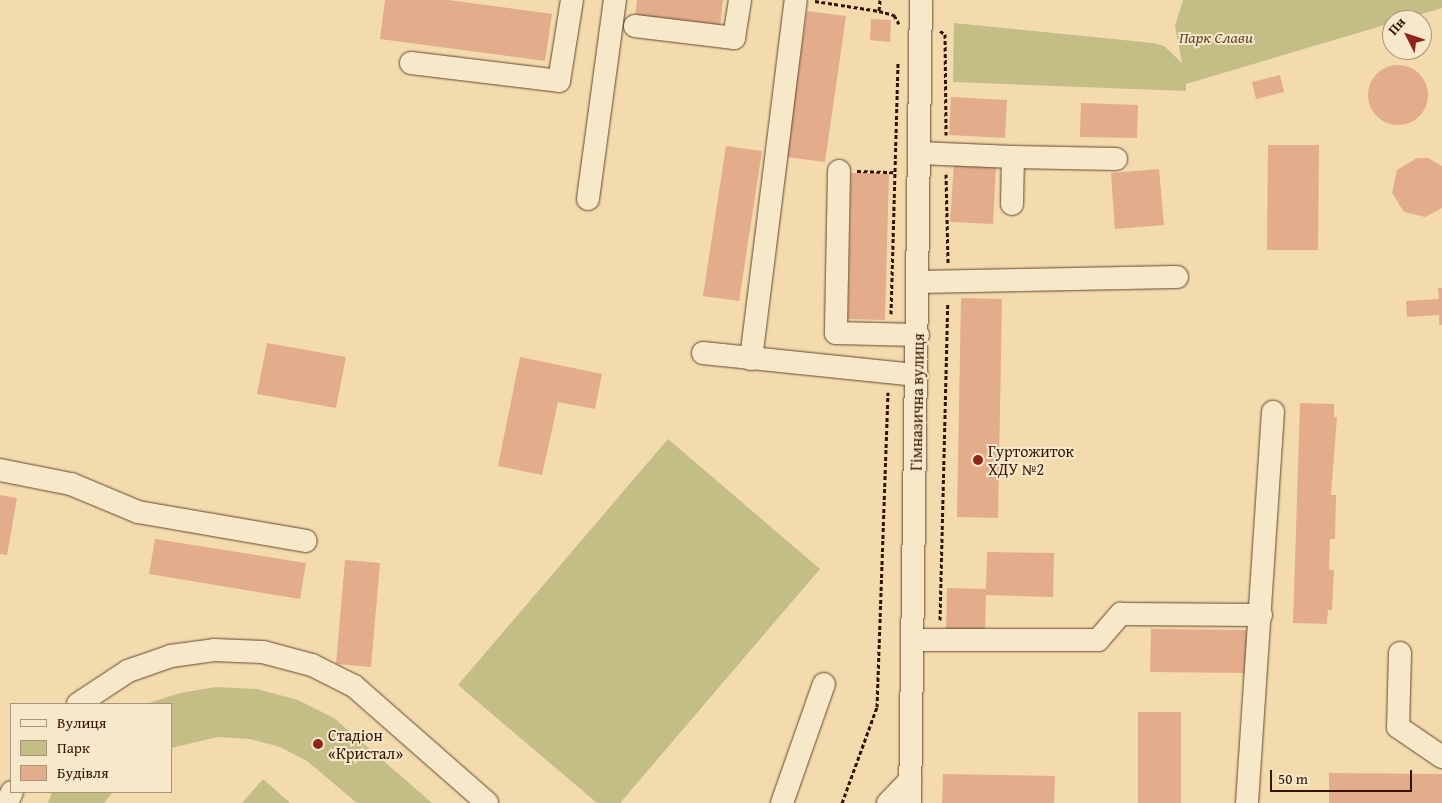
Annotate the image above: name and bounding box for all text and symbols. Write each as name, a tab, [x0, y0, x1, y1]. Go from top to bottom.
north arrow	[1382, 10, 1432, 60]
text: Пн	[1383, 12, 1410, 39]
park label: Парк Слави	[1179, 27, 1253, 47]
street label: Гімназична вулиця	[906, 333, 928, 471]
place label: Гуртожиток ХДУ №2	[988, 441, 1074, 479]
marker: Гуртожиток ХДУ №2	[972, 454, 984, 466]
legend	[10, 703, 172, 793]
text: Вулиця	[57, 712, 106, 733]
place label: Стадіон «Кристал»	[328, 725, 403, 763]
text: Парк	[57, 737, 90, 758]
marker: Стадіон «Кристал»	[312, 738, 324, 750]
scale bar	[1272, 760, 1414, 792]
text: Будівля	[57, 762, 109, 783]
text: 50 m	[1278, 768, 1308, 789]

